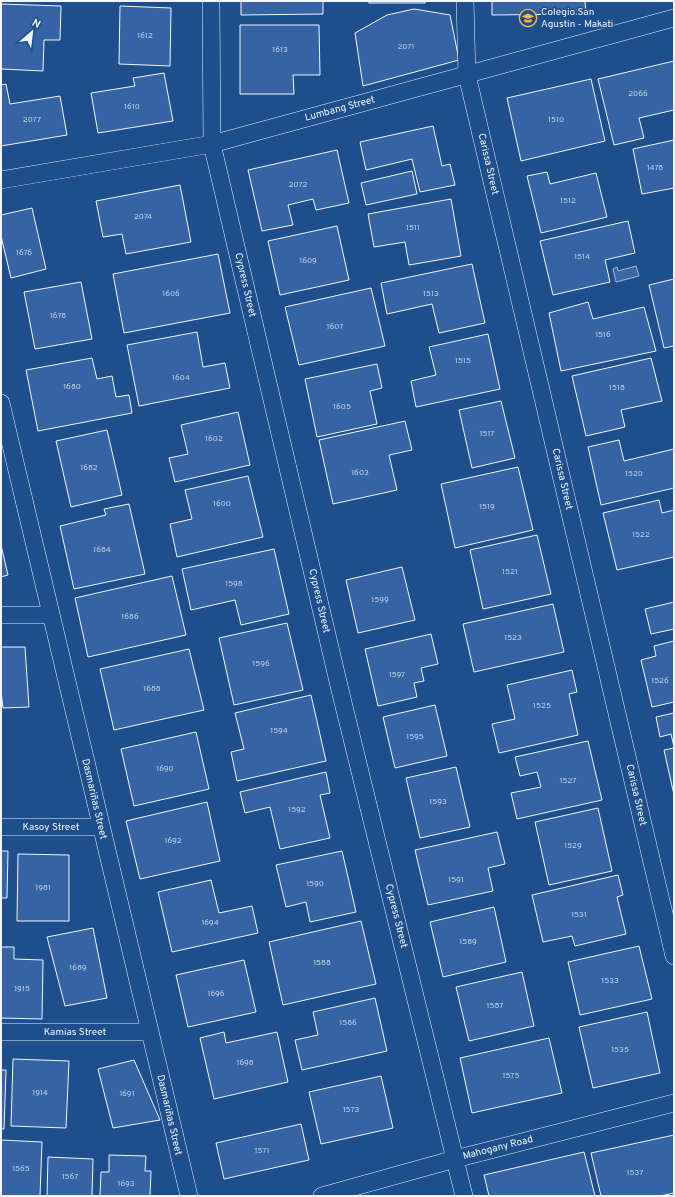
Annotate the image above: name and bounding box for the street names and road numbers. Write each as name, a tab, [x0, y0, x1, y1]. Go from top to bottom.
street label: Lumbang Street	[303, 93, 377, 125]
street label: Carissa Street	[475, 132, 501, 196]
street label: Cypress Street	[231, 252, 259, 319]
street label: Carissa Street	[549, 447, 575, 511]
street label: Cypress Street	[305, 568, 333, 635]
street label: Dasmariñas Street	[78, 757, 110, 841]
street label: Carissa Street	[623, 763, 649, 827]
street label: Kasoy Street	[22, 821, 80, 834]
street label: Cypress Street	[382, 883, 410, 950]
street label: Kamias Street	[44, 1026, 107, 1039]
street label: Dasmariñas Street	[153, 1073, 185, 1157]
street label: Mahogany Road	[461, 1133, 535, 1163]

